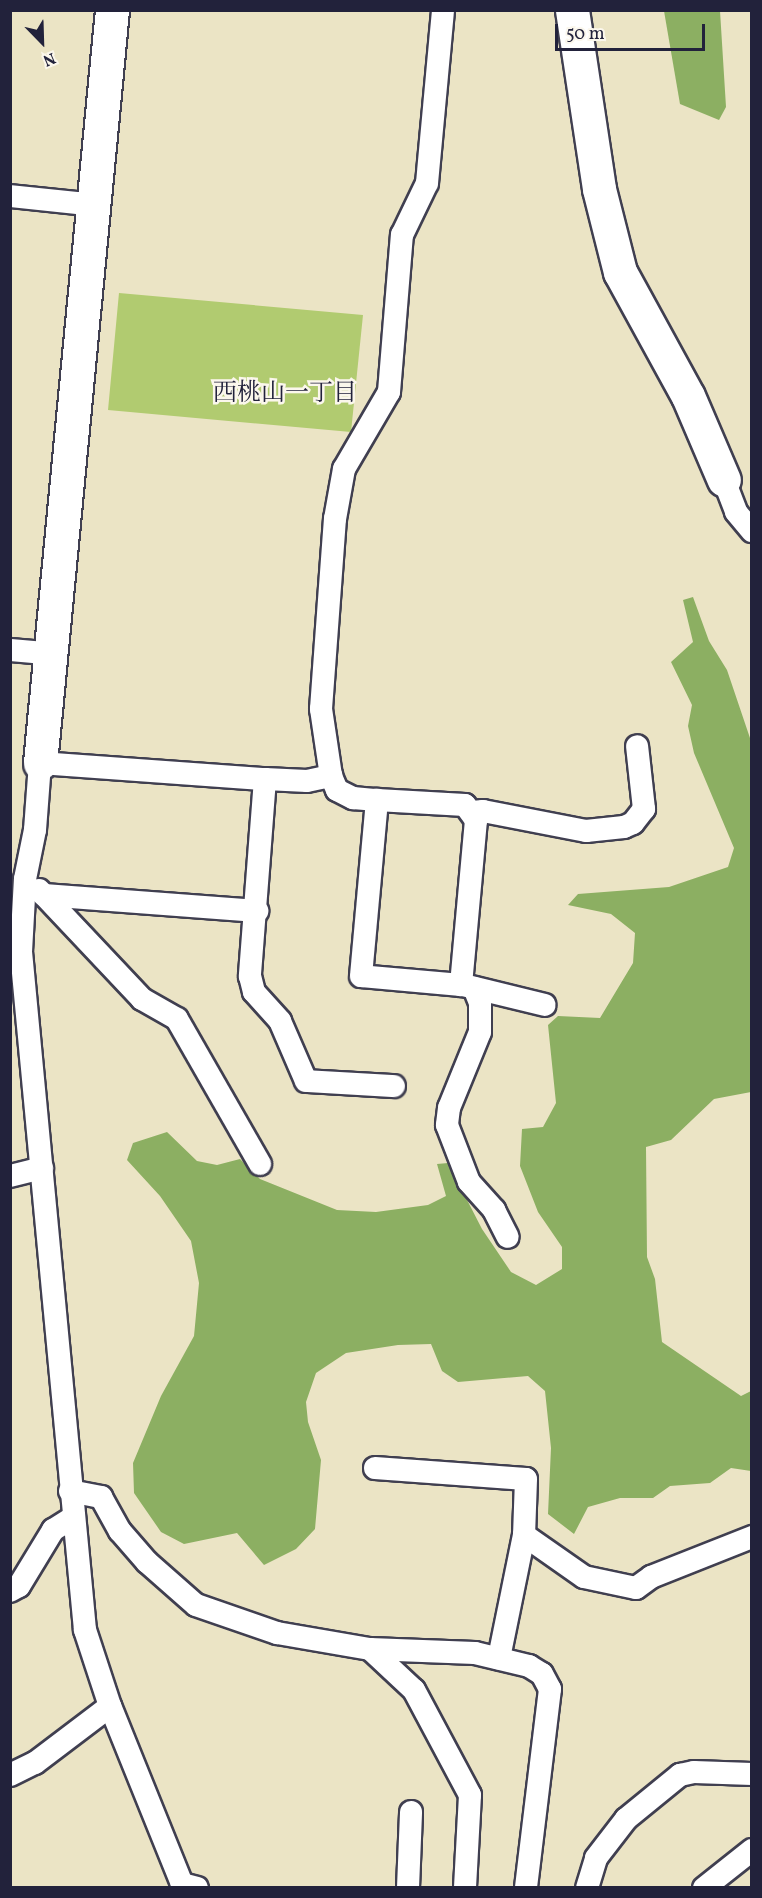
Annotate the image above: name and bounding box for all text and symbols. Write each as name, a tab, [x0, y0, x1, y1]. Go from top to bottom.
north arrow	[12, 12, 72, 72]
scale bar	[558, 12, 708, 50]
text: 50 m	[566, 22, 605, 47]
text: N	[39, 46, 59, 71]
district label: 西桃山一丁目	[213, 381, 357, 409]

